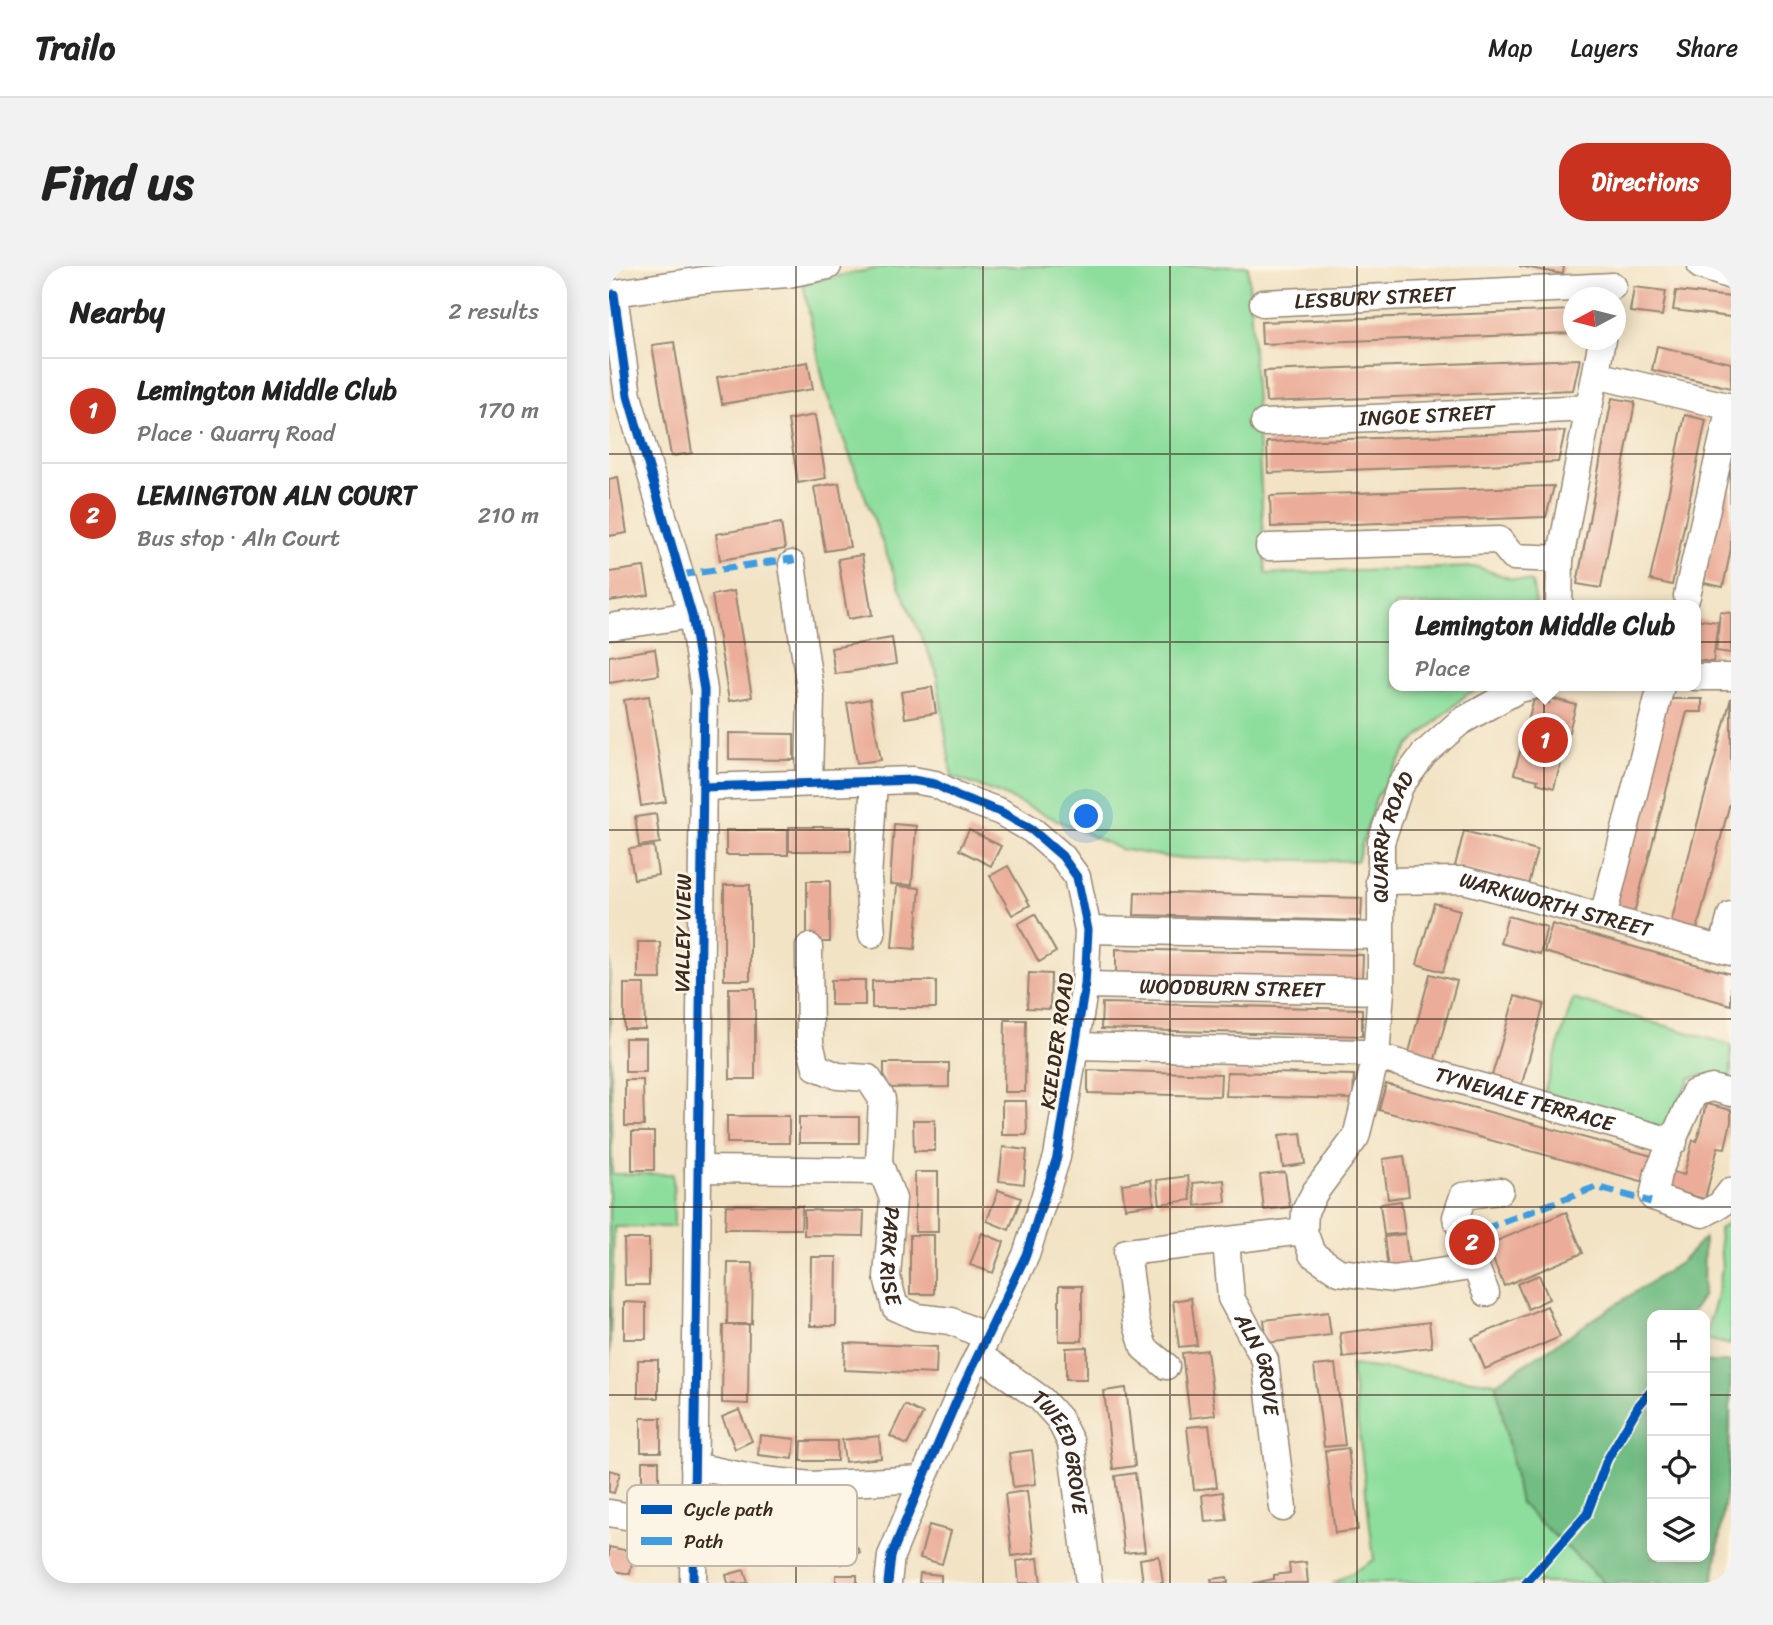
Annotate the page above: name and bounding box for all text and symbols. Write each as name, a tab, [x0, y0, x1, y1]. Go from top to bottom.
text: Trailo	[35, 19, 115, 77]
text: Map	[1488, 27, 1533, 69]
text: Layers	[1571, 27, 1638, 69]
text: Share	[1676, 27, 1738, 69]
text: Find us	[42, 139, 194, 226]
button: Directions	[1559, 143, 1731, 221]
street label: LESBURY STREET	[1294, 275, 1458, 320]
text: Nearby	[70, 285, 165, 339]
north arrow	[1563, 287, 1626, 350]
text: 2 results	[448, 291, 539, 332]
text: Lemington Middle Club	[137, 367, 397, 413]
text: 1	[88, 390, 98, 431]
text: 170 m	[478, 390, 539, 431]
street label: INGOE STREET	[1357, 393, 1497, 438]
text: Place · Quarry Road	[137, 413, 335, 454]
text: LEMINGTON ALN COURT	[137, 472, 416, 518]
text: 2	[86, 495, 100, 536]
text: 210 m	[478, 495, 539, 536]
text: Bus stop · Aln Court	[137, 518, 340, 559]
popup	[1389, 600, 1701, 691]
text: Lemington Middle Club	[1415, 602, 1675, 648]
text: Place	[1415, 648, 1470, 689]
pin: 1	[1522, 714, 1568, 766]
street label: QUARRY ROAD	[1362, 762, 1425, 903]
your location	[1069, 799, 1103, 833]
street label: WARKWORTH STREET	[1455, 861, 1658, 949]
street label: VALLEY VIEW	[663, 873, 703, 993]
street label: WOODBURN STREET	[1139, 967, 1326, 1009]
street label: KIELDER ROAD	[1029, 970, 1085, 1112]
street label: TYNEVALE TERRACE	[1430, 1055, 1620, 1143]
street label: PARK RISE	[868, 1205, 913, 1311]
pin: 2	[1449, 1216, 1495, 1268]
street label: ALN GROVE	[1223, 1305, 1291, 1419]
map controls	[1647, 1310, 1710, 1562]
button: +	[1647, 1310, 1710, 1373]
button: −	[1647, 1373, 1710, 1436]
street label: TWEED GROVE	[1024, 1379, 1099, 1518]
button: locate	[1647, 1436, 1710, 1499]
legend	[627, 1485, 857, 1566]
text: Cycle path	[684, 1493, 773, 1526]
button: layers	[1647, 1499, 1710, 1562]
text: Path	[684, 1525, 723, 1558]

